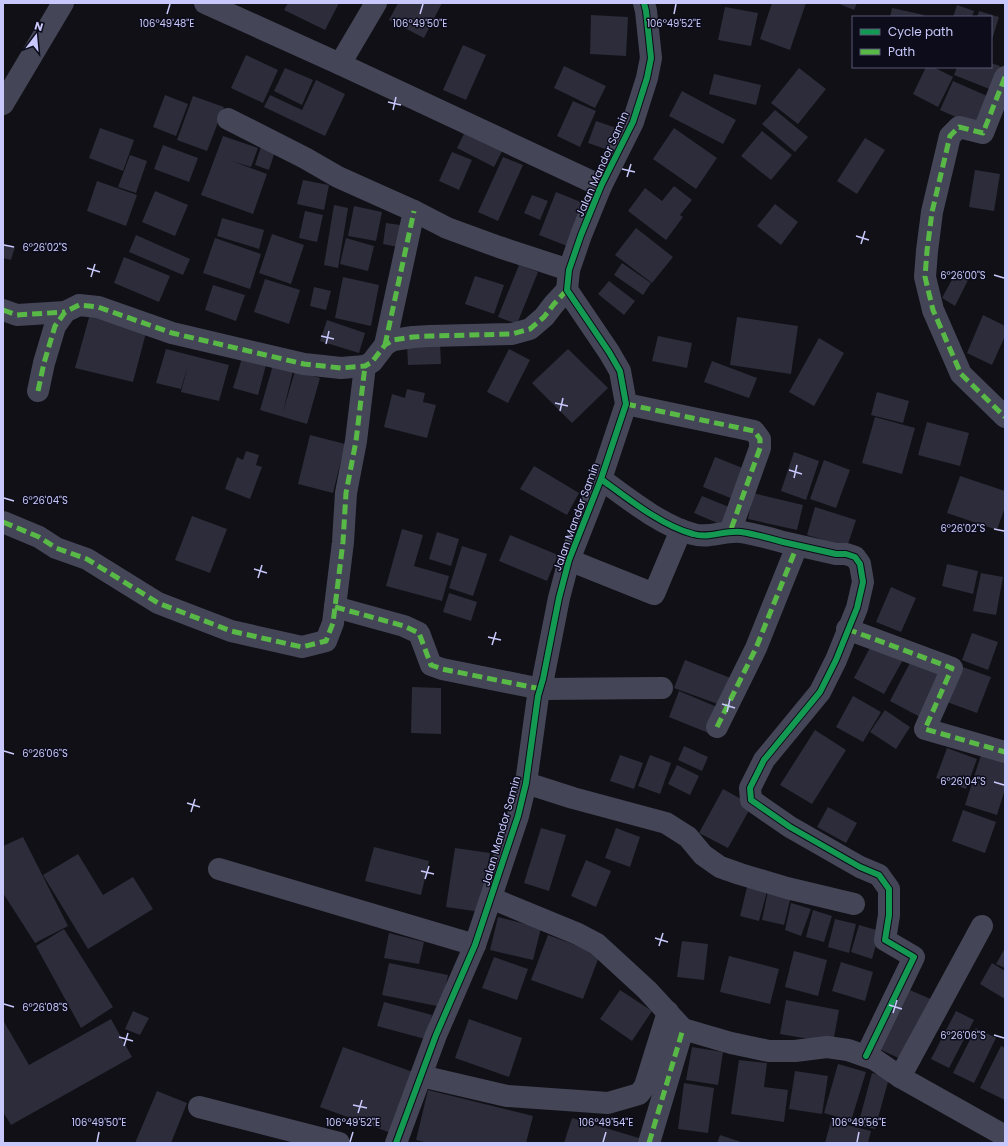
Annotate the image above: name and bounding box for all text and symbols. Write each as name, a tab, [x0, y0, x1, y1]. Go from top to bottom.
north arrow	[16, 16, 56, 56]
text: 106°49'48"E	[140, 16, 194, 31]
text: 106°49'50"E	[393, 16, 447, 31]
text: 106°49'52"E	[647, 16, 701, 31]
legend	[852, 16, 992, 68]
text: N	[33, 18, 45, 35]
text: Cycle path	[888, 23, 953, 40]
text: Path	[888, 43, 915, 60]
street label: Jalan Mandor Samin	[572, 109, 632, 219]
text: 6°26'02"S	[23, 240, 68, 255]
text: 6°26'00"S	[940, 268, 986, 283]
street label: Jalan Mandor Samin	[549, 461, 603, 573]
text: 6°26'04"S	[22, 493, 68, 508]
text: 6°26'02"S	[941, 521, 986, 536]
text: 6°26'06"S	[22, 746, 68, 761]
street label: Jalan Mandor Samin	[478, 774, 524, 888]
text: 6°26'04"S	[940, 774, 986, 789]
text: 6°26'08"S	[22, 1000, 68, 1015]
text: 6°26'06"S	[940, 1028, 986, 1043]
text: 106°49'50"E	[72, 1115, 126, 1130]
text: 106°49'52"E	[326, 1115, 380, 1130]
text: 106°49'54"E	[579, 1115, 633, 1130]
text: 106°49'56"E	[832, 1115, 886, 1130]

